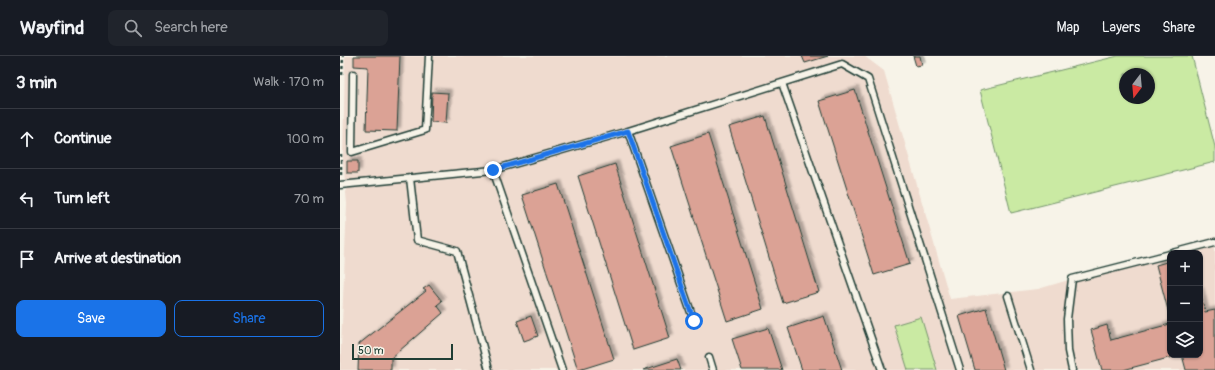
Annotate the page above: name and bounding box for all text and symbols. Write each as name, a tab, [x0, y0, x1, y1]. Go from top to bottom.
search box	[108, 10, 388, 46]
text: Wayfind	[20, 16, 84, 40]
icon: search	[122, 17, 144, 39]
text: Search here	[154, 18, 228, 37]
text: Map	[1057, 19, 1080, 36]
text: Layers	[1102, 19, 1140, 36]
text: Share	[1162, 19, 1195, 36]
north arrow	[1119, 68, 1155, 104]
text: 3 min	[16, 72, 57, 93]
text: Walk · 170 m	[253, 74, 324, 90]
icon: ahead	[16, 128, 38, 150]
text: Continue	[54, 129, 112, 148]
text: 100 m	[287, 131, 324, 147]
route end	[484, 161, 502, 179]
icon: left	[16, 188, 38, 210]
text: Turn left	[54, 189, 110, 208]
text: 70 m	[294, 191, 324, 207]
icon: arrive	[16, 248, 38, 270]
text: Arrive at destination	[54, 249, 181, 268]
map controls	[1167, 250, 1203, 358]
button: +	[1167, 250, 1203, 286]
button: −	[1167, 286, 1203, 322]
button: Save	[16, 300, 166, 337]
button: Share	[174, 300, 324, 337]
route start	[685, 312, 703, 330]
button: layers	[1167, 322, 1203, 358]
scale bar	[352, 342, 453, 361]
text: 50 m	[358, 344, 384, 357]

